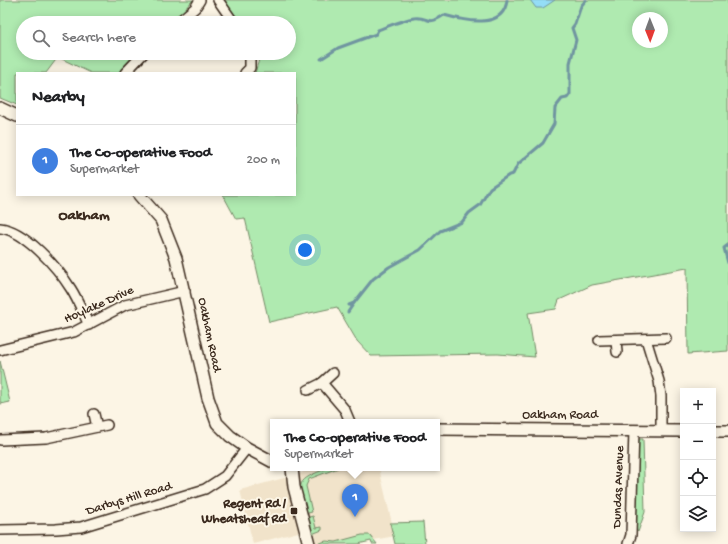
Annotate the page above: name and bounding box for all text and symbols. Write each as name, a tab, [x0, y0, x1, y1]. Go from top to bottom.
north arrow	[632, 12, 668, 48]
search box	[16, 16, 296, 60]
icon: search	[30, 27, 52, 49]
text: Search here	[62, 29, 136, 47]
text: Nearby	[32, 88, 85, 108]
text: The Co-operative Food	[70, 144, 212, 162]
text: 1	[42, 153, 48, 168]
text: 200 m	[247, 153, 280, 168]
text: Supermarket	[70, 162, 139, 177]
district label: Oakham	[58, 207, 110, 225]
your location	[295, 240, 315, 260]
street label: Hoylake Drive	[62, 283, 136, 327]
street label: Oakham Road	[194, 296, 224, 375]
map controls	[680, 388, 716, 532]
button: +	[680, 388, 716, 424]
street label: Oakham Road	[522, 408, 599, 423]
popup	[270, 419, 440, 471]
button: −	[680, 424, 716, 460]
text: The Co-operative Food	[284, 429, 426, 447]
street label: Dundas Avenue	[610, 445, 628, 530]
text: Supermarket	[284, 447, 353, 462]
button: locate	[680, 460, 716, 496]
street label: Darbys Hill Road	[83, 478, 175, 519]
pin: 1	[342, 484, 368, 517]
button: layers	[680, 496, 716, 532]
place label: Regent Rd / Wheatsheaf Rd	[201, 497, 287, 527]
marker: Regent Rd / Wheatsheaf Rd	[289, 506, 299, 516]

